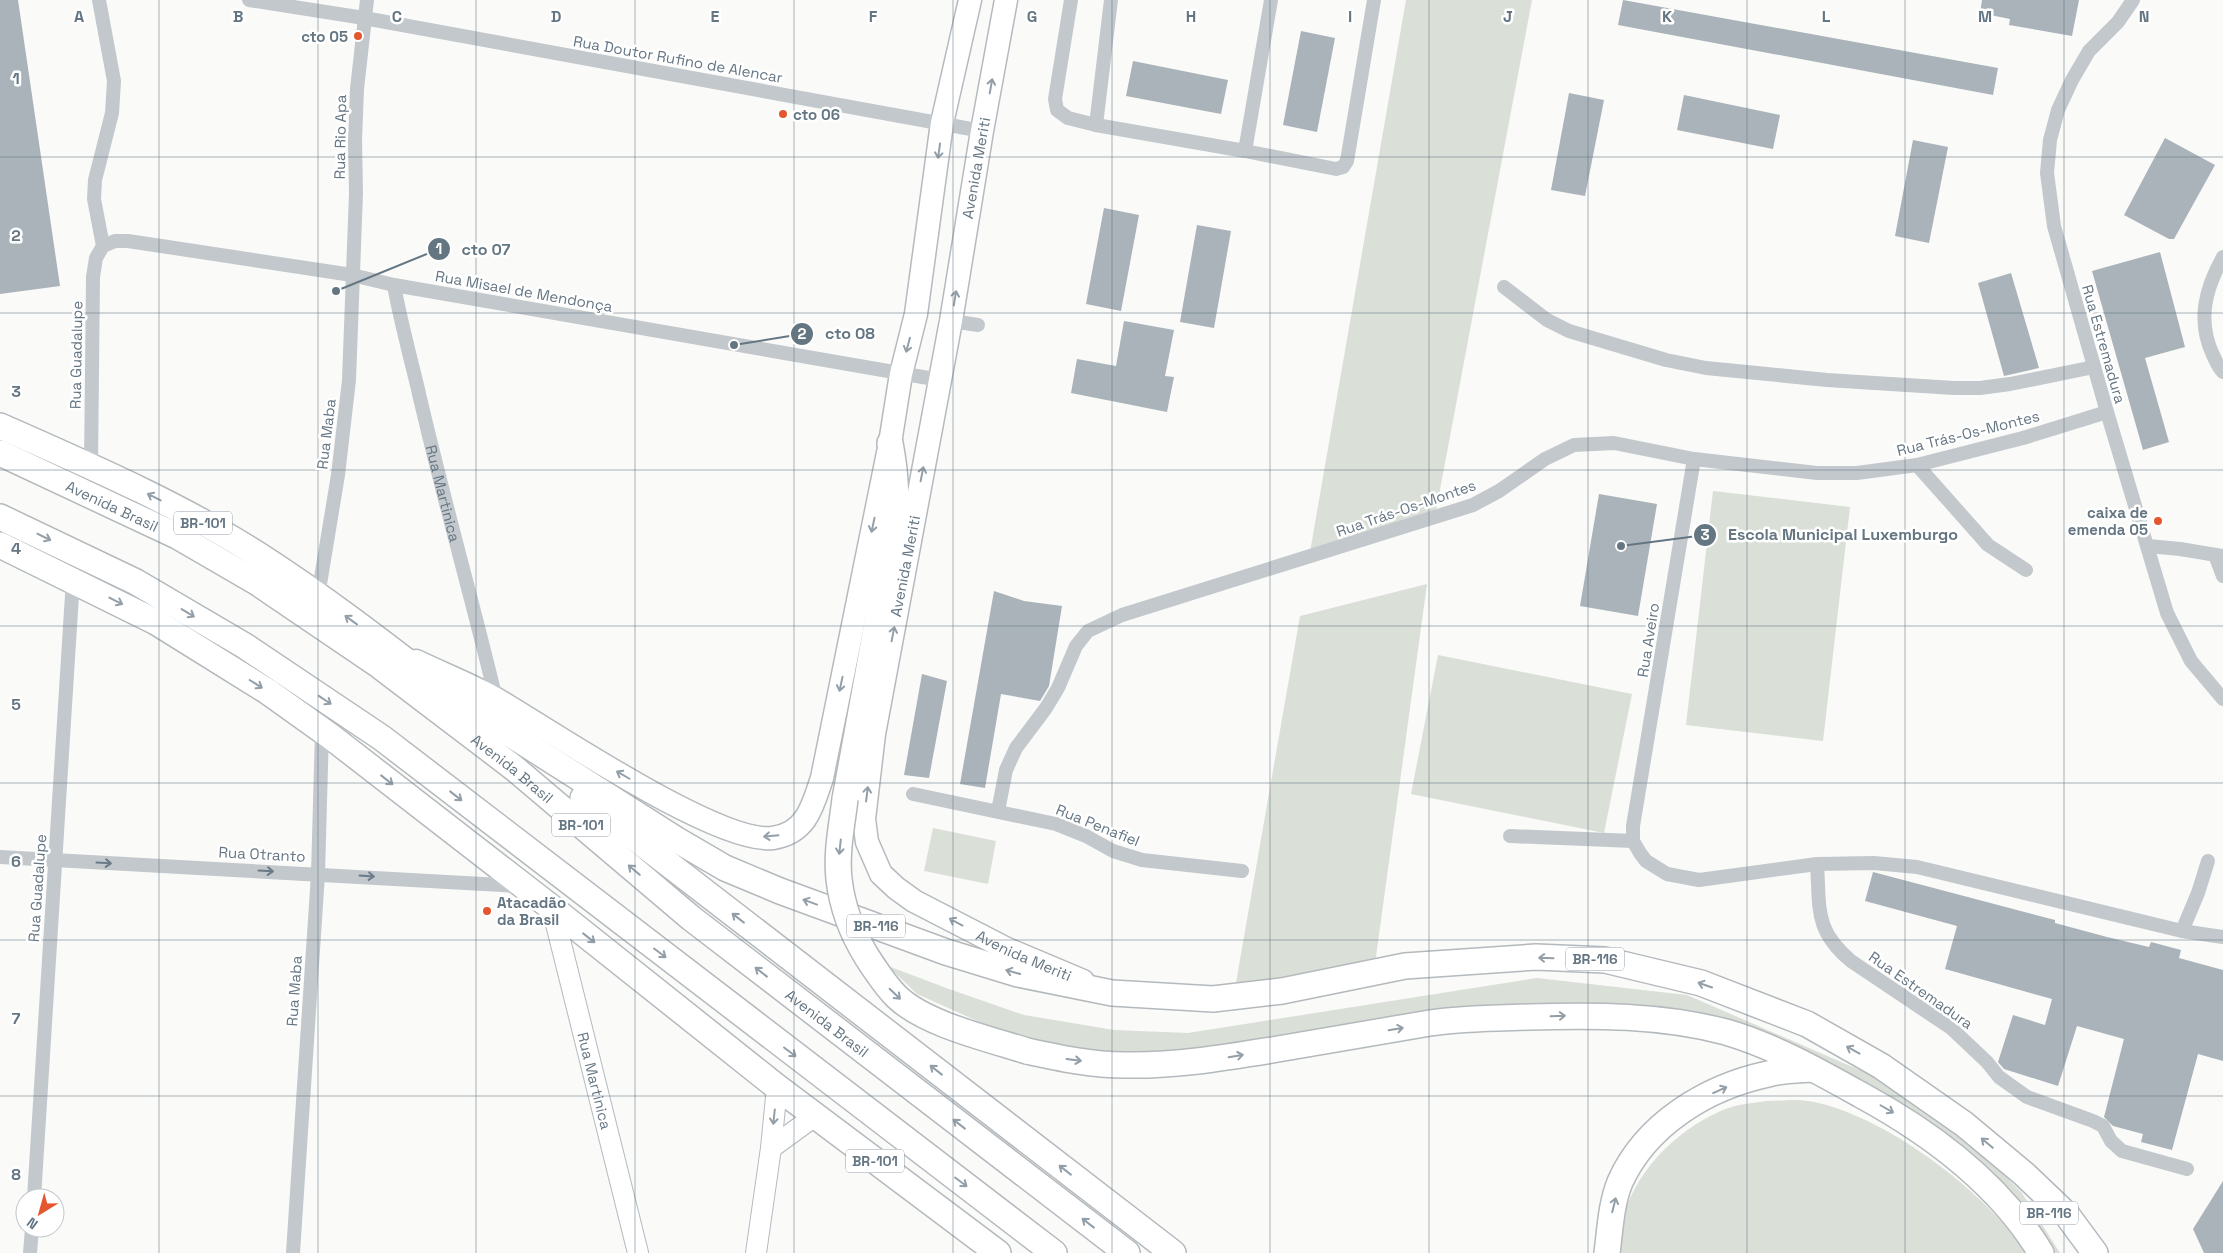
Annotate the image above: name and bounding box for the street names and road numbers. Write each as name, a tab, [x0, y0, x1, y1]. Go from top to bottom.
street label: Rua Doutor Rufino de Alencar	[572, 31, 785, 87]
street label: Rua Rio Apa	[330, 94, 350, 180]
street label: Avenida Meriti	[958, 116, 994, 220]
street label: Rua Misael de Mendonça	[434, 266, 614, 316]
street label: Rua Estremadura	[2078, 282, 2130, 406]
street label: Rua Guadalupe	[66, 301, 86, 409]
street label: Rua Maba	[312, 397, 340, 470]
street label: Rua Trás-Os-Montes	[1895, 406, 2041, 460]
street label: Rua Martinica	[422, 443, 465, 544]
street label: Rua Trás-Os-Montes	[1334, 475, 1478, 541]
street label: Avenida Brasil	[63, 476, 162, 535]
road number: BR-101	[174, 512, 232, 534]
street label: Avenida Meriti	[886, 514, 924, 618]
street label: Rua Aveiro	[1633, 601, 1663, 679]
street label: Avenida Brasil	[468, 729, 557, 807]
street label: Rua Penafiel	[1053, 800, 1143, 850]
road number: BR-101	[552, 814, 610, 836]
street label: Rua Guadalupe	[24, 833, 50, 943]
street label: Rua Otranto	[218, 842, 306, 866]
road number: BR-116	[847, 914, 905, 938]
street label: Avenida Meriti	[973, 925, 1075, 985]
street label: Rua Estremadura	[1865, 947, 1977, 1033]
road number: BR-116	[1566, 948, 1624, 971]
street label: Rua Maba	[282, 955, 306, 1027]
street label: Avenida Brasil	[782, 985, 873, 1061]
street label: Rua Martinica	[574, 1030, 616, 1132]
road number: BR-101	[846, 1150, 904, 1172]
road number: BR-116	[2020, 1202, 2078, 1224]

